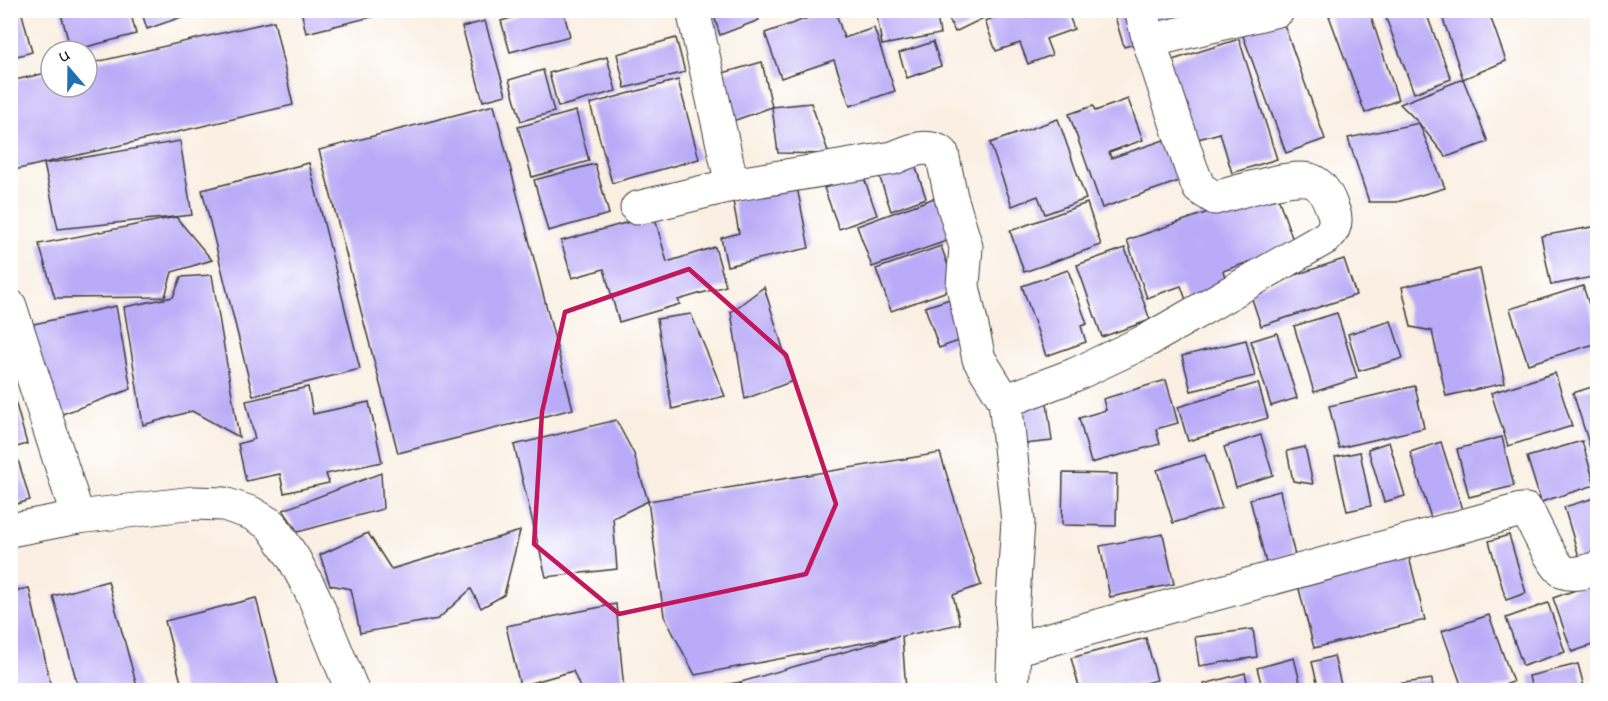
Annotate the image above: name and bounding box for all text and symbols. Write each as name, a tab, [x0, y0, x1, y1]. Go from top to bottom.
north arrow	[39, 39, 99, 99]
text: U	[56, 44, 73, 70]

